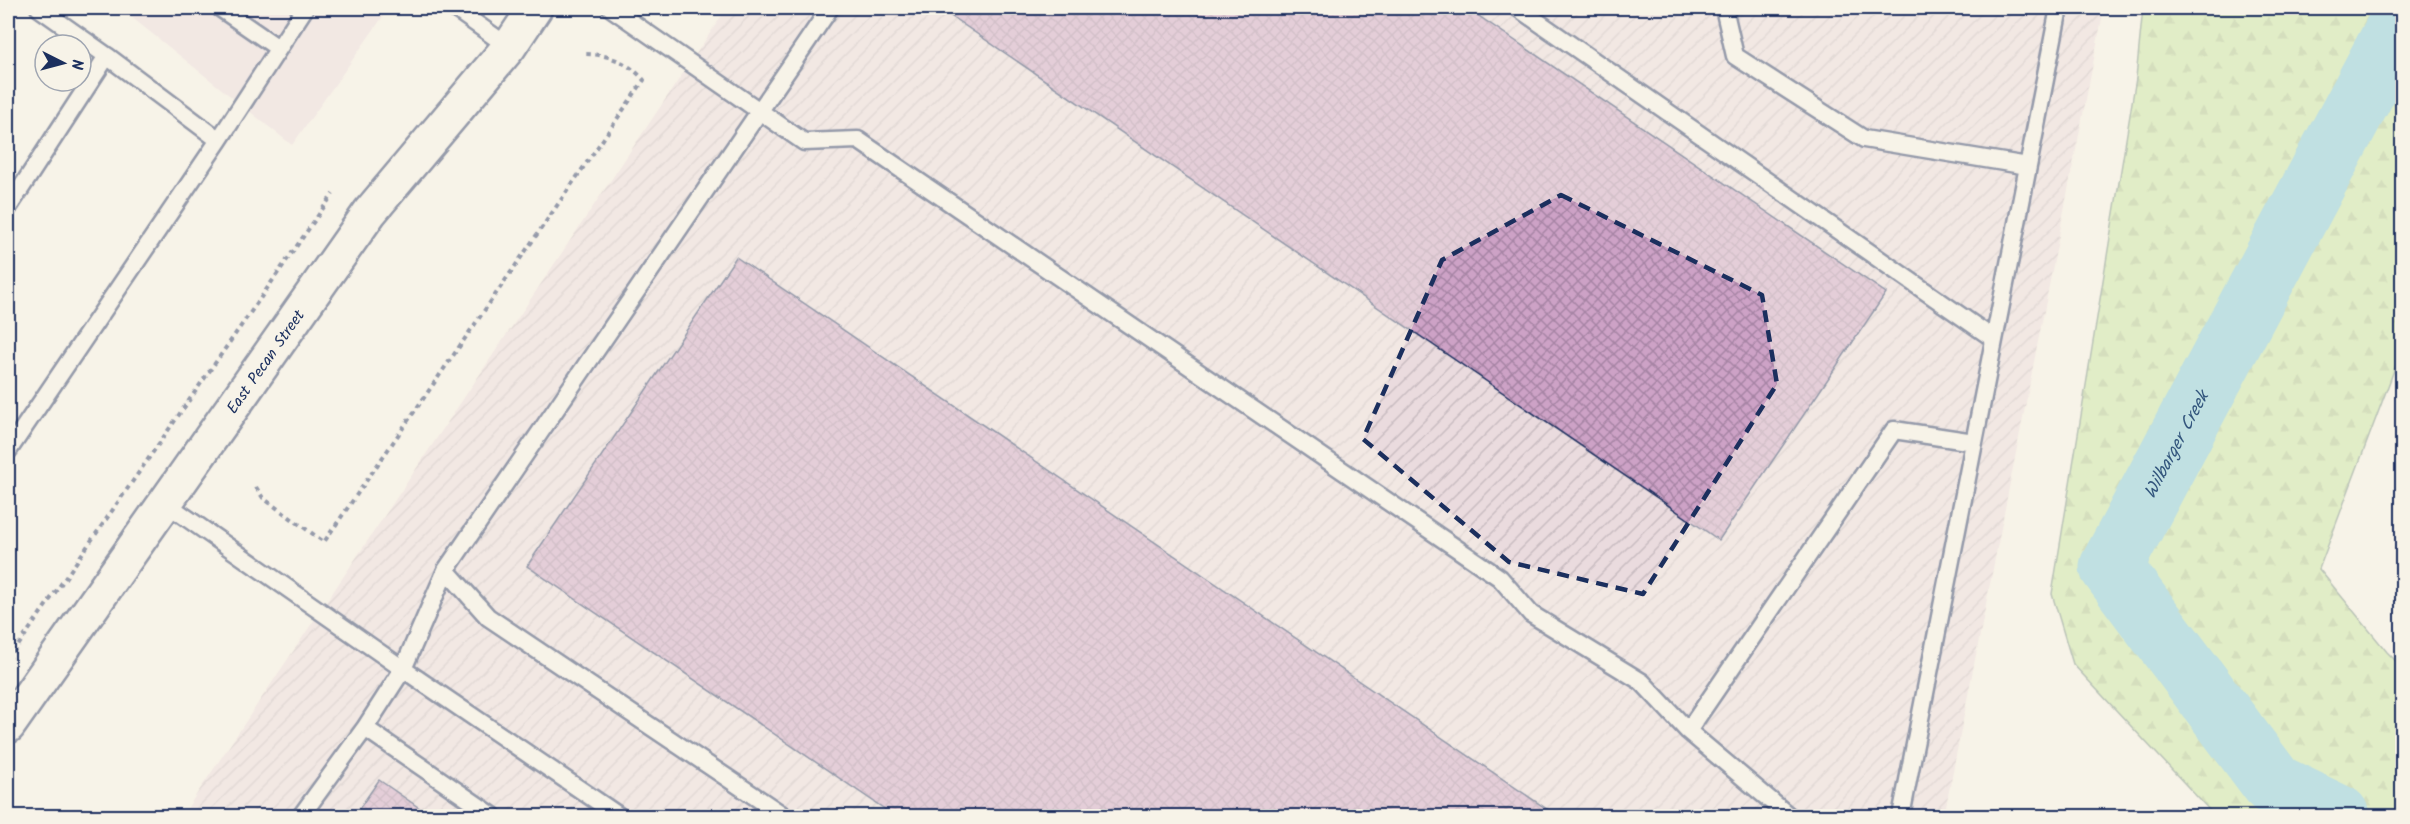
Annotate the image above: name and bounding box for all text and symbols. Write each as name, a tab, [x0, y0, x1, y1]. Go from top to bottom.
north arrow	[33, 33, 93, 93]
text: N	[63, 58, 89, 71]
street label: East Pecan Street	[221, 304, 312, 419]
water label: Wilbarger Creek	[2137, 384, 2219, 504]

